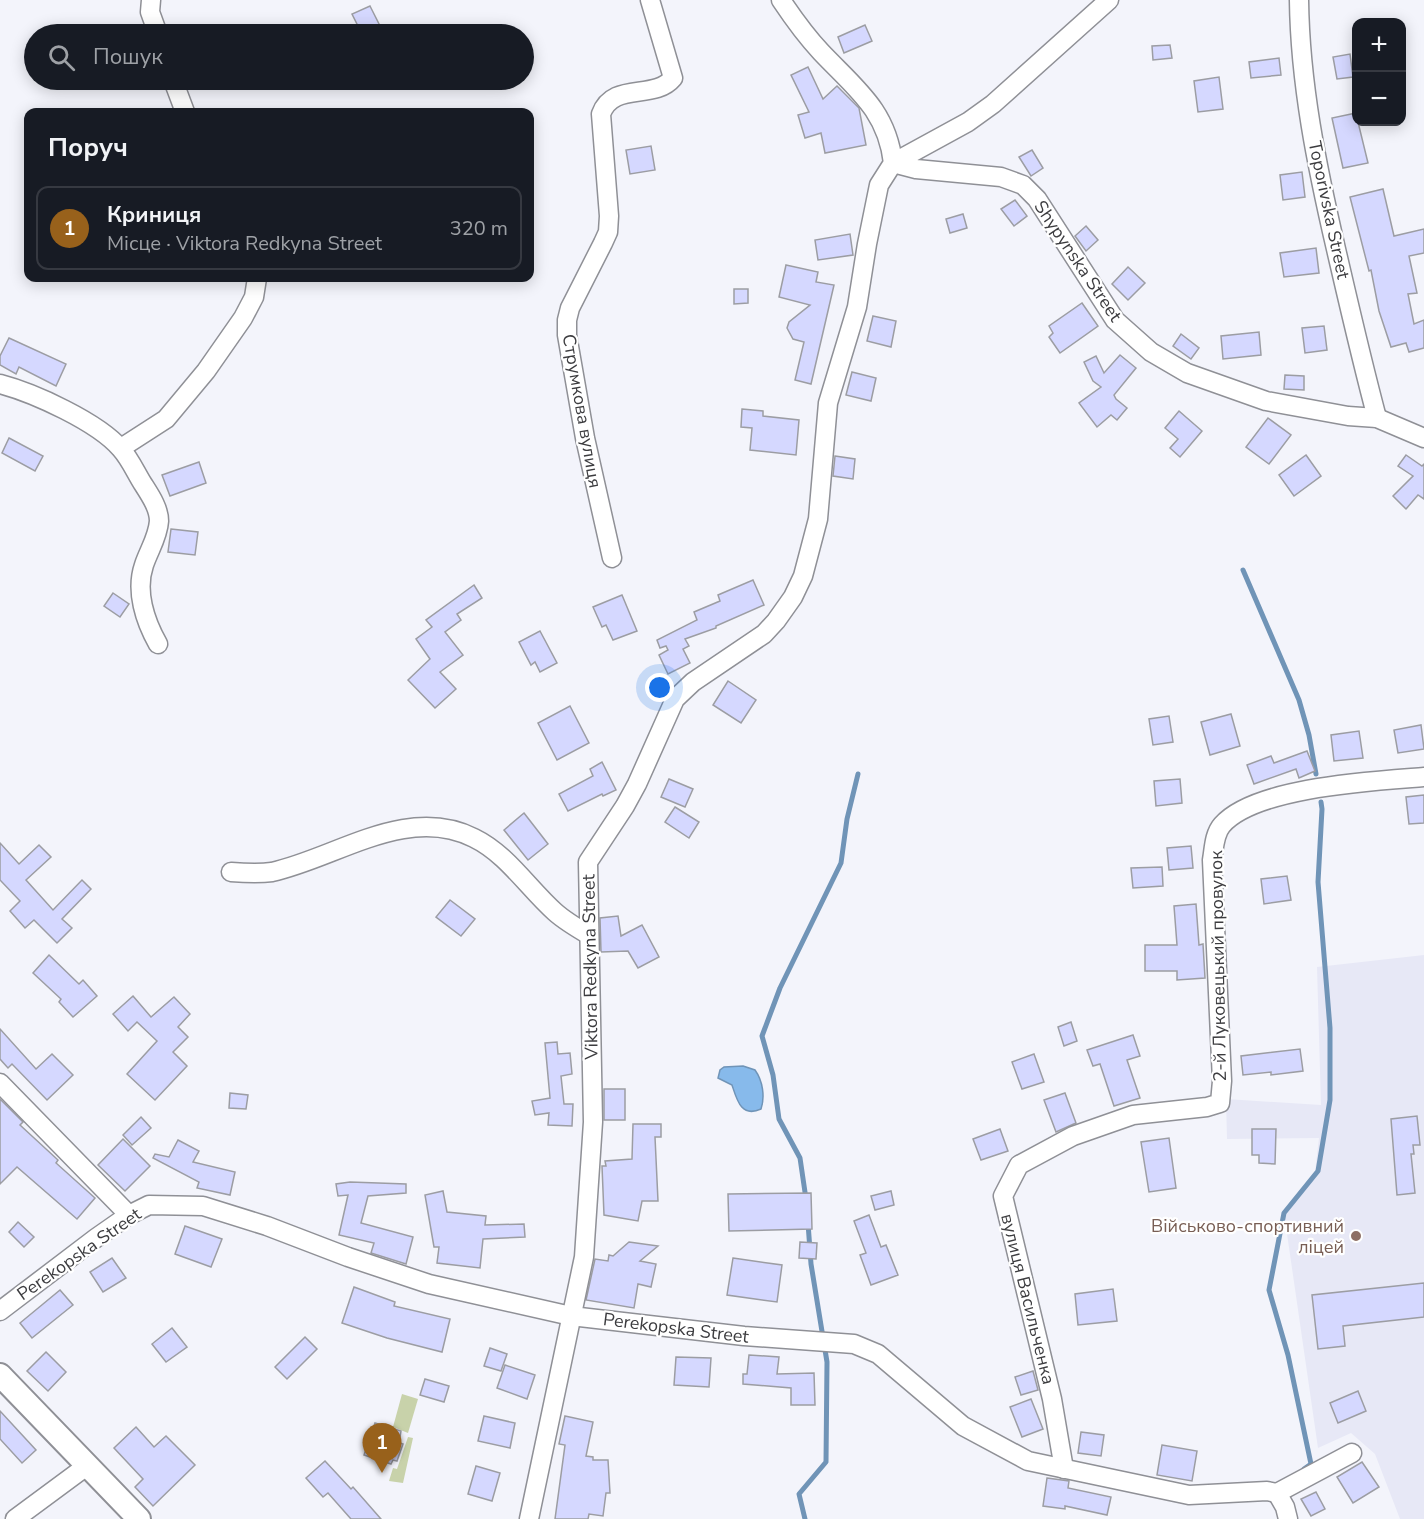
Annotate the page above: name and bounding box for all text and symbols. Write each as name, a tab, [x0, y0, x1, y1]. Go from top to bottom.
map controls	[1352, 18, 1406, 126]
button: +	[1352, 18, 1406, 72]
search box	[24, 24, 534, 90]
icon: search	[45, 41, 78, 74]
text: Пошук	[93, 42, 163, 72]
button: −	[1352, 72, 1406, 126]
text: Поруч	[48, 130, 128, 165]
street label: Toporivska Street	[1303, 139, 1355, 282]
street label: Shypynska Street	[1029, 196, 1128, 327]
text: Криниця	[107, 200, 201, 230]
text: 1	[64, 215, 76, 242]
text: 320 m	[450, 215, 508, 242]
text: Місце · Viktora Redkyna Street	[107, 230, 382, 257]
street label: Струмкова вулиця	[557, 332, 607, 490]
your location	[645, 673, 674, 702]
street label: 2-й Луковецький провулок	[1204, 850, 1232, 1082]
street label: Viktora Redkyna Street	[576, 873, 604, 1061]
street label: Perekopska Street	[12, 1202, 146, 1306]
street label: вулиця Васильченка	[995, 1211, 1061, 1387]
place label: Військово-спортивний ліцей	[1151, 1214, 1344, 1259]
marker: Військово-спортивний ліцей	[1349, 1229, 1363, 1243]
street label: Perekopska Street	[602, 1307, 751, 1349]
pin: 1	[362, 1424, 401, 1473]

